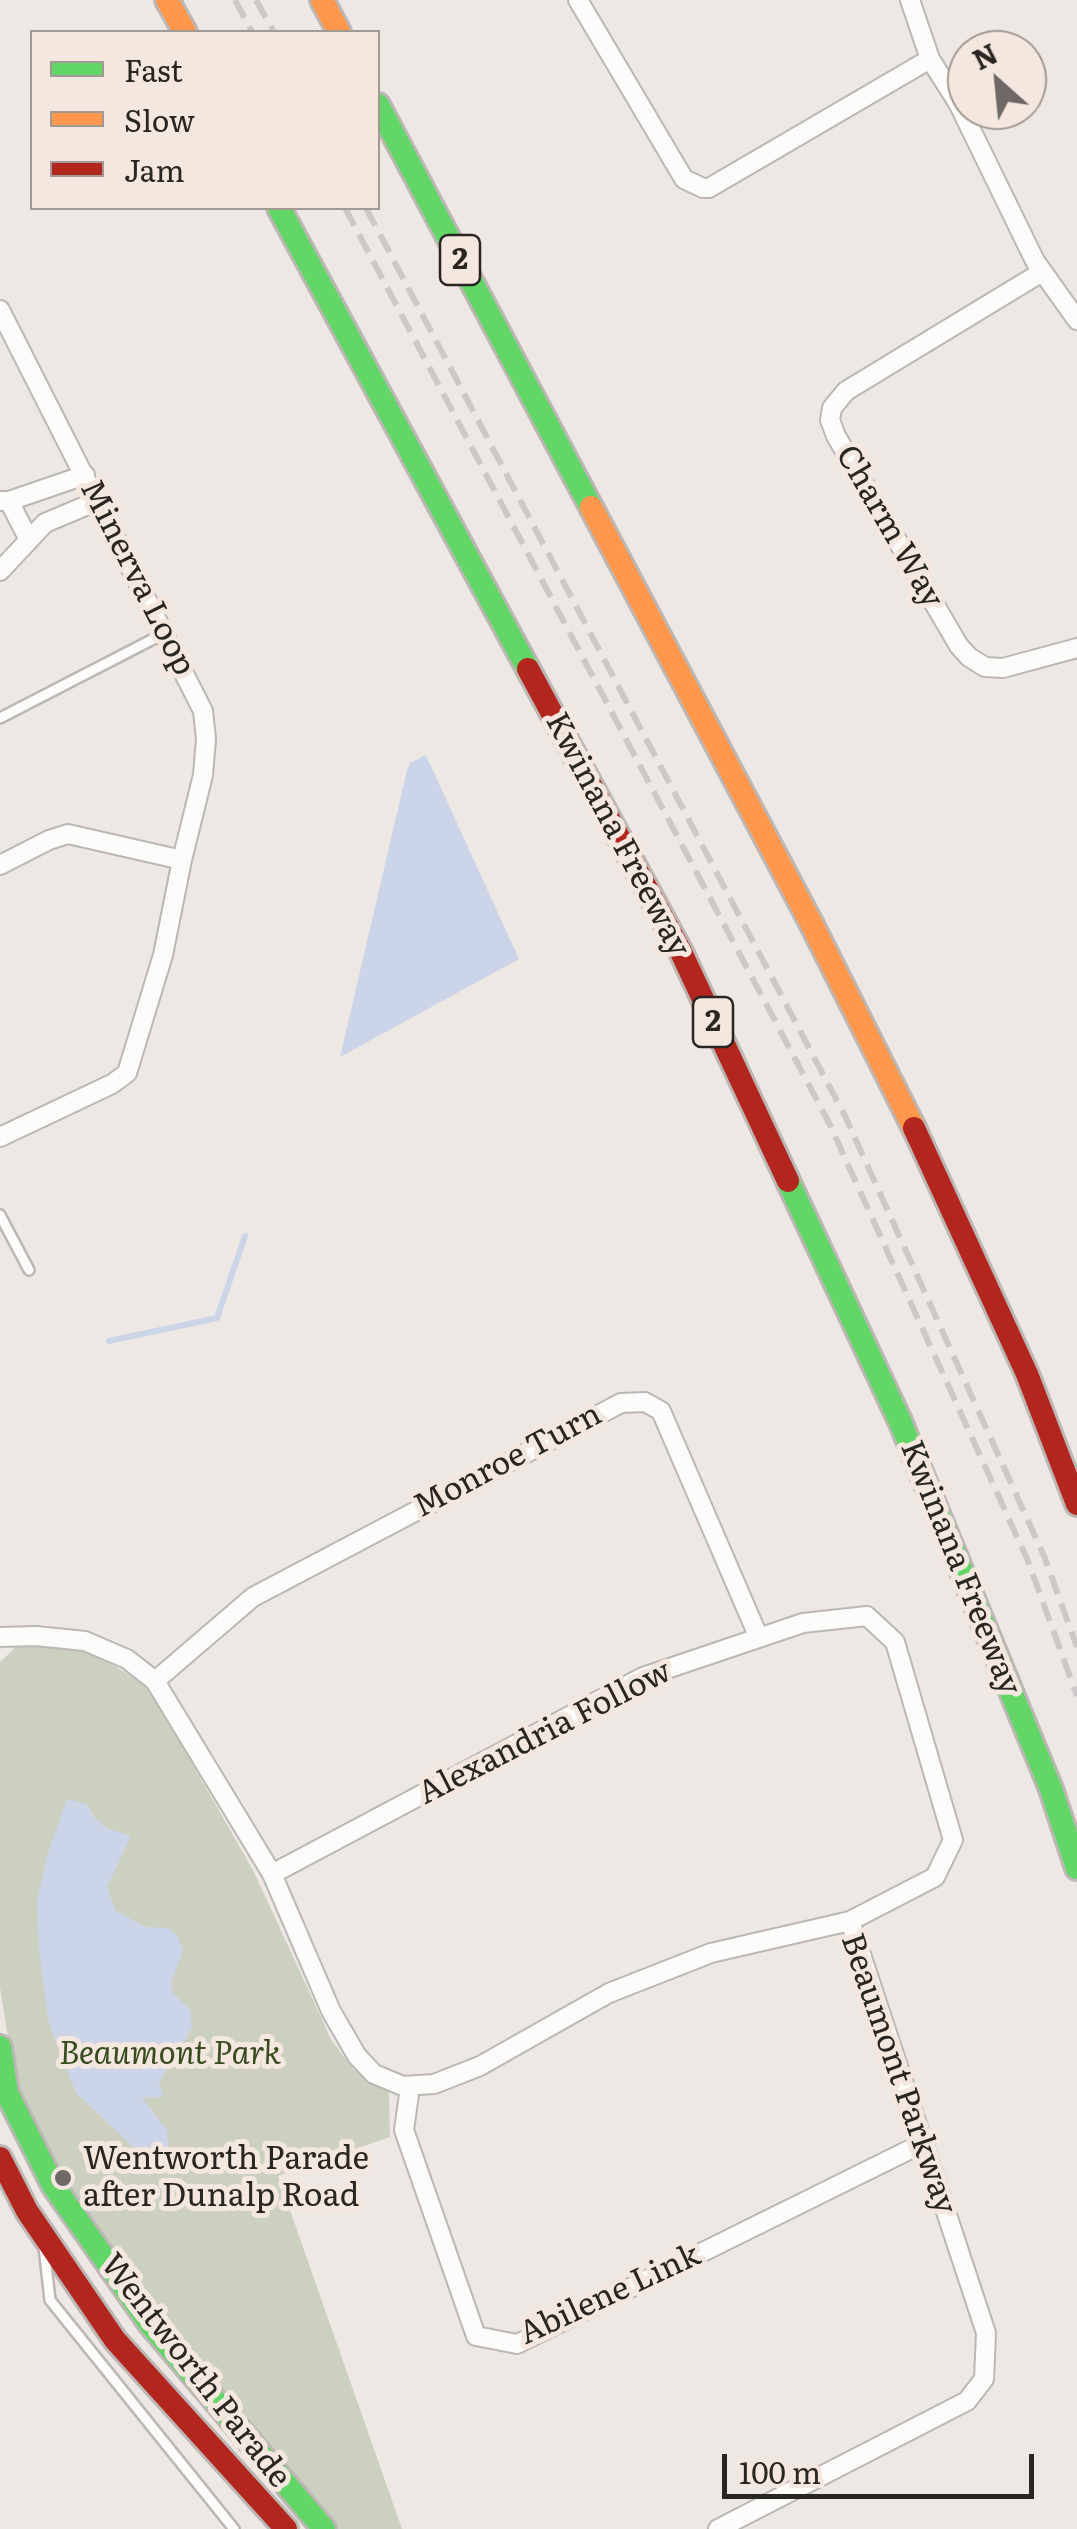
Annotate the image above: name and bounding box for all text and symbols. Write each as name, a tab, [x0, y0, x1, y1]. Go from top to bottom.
legend	[30, 30, 380, 210]
north arrow	[947, 30, 1047, 130]
text: N	[964, 31, 1004, 79]
text: Fast	[124, 47, 183, 91]
text: Slow	[124, 97, 195, 141]
text: Jam	[124, 147, 184, 191]
road number: 2	[440, 235, 480, 285]
street label: Charm Way	[827, 439, 951, 615]
street label: Minerva Loop	[71, 474, 203, 682]
street label: Kwinana Freeway	[536, 706, 698, 964]
road number: 2	[693, 997, 733, 1047]
street label: Monroe Turn	[408, 1395, 608, 1527]
street label: Kwinana Freeway	[891, 1435, 1029, 1701]
street label: Alexandria Follow	[412, 1653, 678, 1813]
street label: Beaumont Parkway	[832, 1929, 964, 2219]
park label: Beaumont Park	[59, 2036, 281, 2074]
place label: Wentworth Parade after Dunalp Road	[83, 2141, 369, 2216]
marker: Wentworth Parade after Dunalp Road	[52, 2167, 74, 2189]
street label: Abilene Link	[513, 2236, 707, 2354]
street label: Wentworth Parade	[92, 2246, 298, 2496]
scale bar	[727, 2434, 1040, 2496]
text: 100 m	[739, 2449, 821, 2493]

